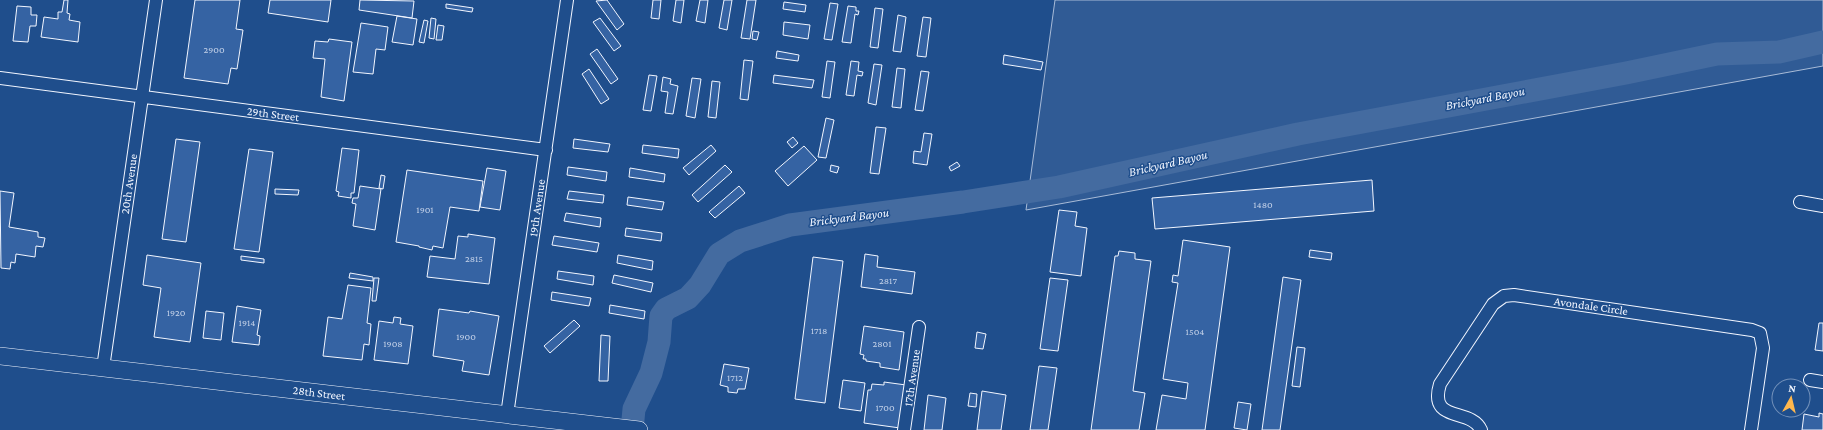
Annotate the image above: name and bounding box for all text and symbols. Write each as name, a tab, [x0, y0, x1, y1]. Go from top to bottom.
house number: 2900	[203, 44, 225, 55]
water label: Brickyard Bayou	[1444, 83, 1526, 113]
street label: 29th Street	[246, 104, 301, 124]
water label: Brickyard Bayou	[1127, 147, 1209, 179]
street label: 20th Avenue	[118, 153, 140, 215]
street label: 19th Avenue	[526, 178, 548, 238]
house number: 1480	[1253, 199, 1273, 210]
house number: 1901	[416, 204, 434, 215]
water label: Brickyard Bayou	[808, 205, 890, 229]
house number: 2815	[465, 253, 483, 264]
house number: 2817	[879, 275, 897, 286]
street label: Avondale Circle	[1553, 294, 1629, 318]
house number: 1920	[167, 307, 186, 318]
house number: 1914	[239, 317, 255, 328]
house number: 1718	[811, 325, 827, 336]
house number: 1504	[1186, 326, 1204, 337]
house number: 1900	[456, 331, 476, 342]
house number: 1908	[383, 338, 403, 349]
house number: 2801	[872, 338, 892, 349]
street label: 17th Avenue	[901, 349, 923, 407]
house number: 1712	[727, 372, 743, 383]
north arrow	[1771, 378, 1811, 418]
text: N	[1788, 382, 1797, 395]
street label: 28th Street	[292, 383, 347, 403]
house number: 1700	[875, 402, 895, 413]

